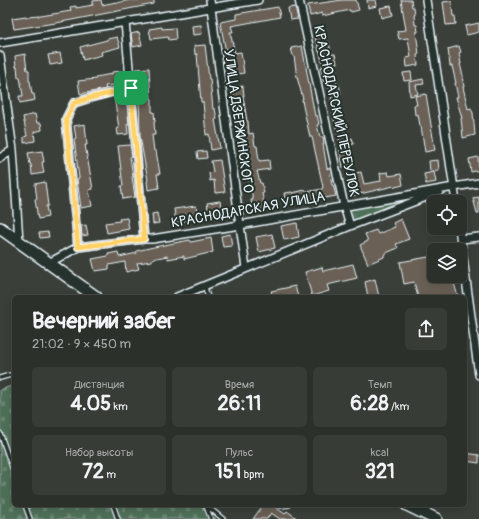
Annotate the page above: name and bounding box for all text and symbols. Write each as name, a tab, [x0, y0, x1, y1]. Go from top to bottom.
street label: КРАСНОДАРСКИЙ ПЕРЕУЛОК	[310, 24, 363, 199]
street label: УЛИЦА ДЗЕРЖИНСКОГО	[220, 48, 257, 194]
pin	[114, 71, 148, 105]
icon: arrive	[120, 77, 142, 99]
street label: КРАСНОДАРСКАЯ УЛИЦА	[170, 188, 326, 231]
map controls	[427, 195, 467, 283]
button: locate	[427, 195, 467, 235]
button: layers	[427, 243, 467, 283]
text: Вечерний забег	[32, 307, 175, 335]
button: share	[405, 308, 447, 350]
text: 21:02 · 9 × 450 m	[32, 336, 131, 352]
text: Дистанция	[74, 378, 124, 391]
text: Время	[225, 378, 254, 391]
text: Темп	[368, 378, 392, 391]
text: 4.05	[71, 391, 111, 416]
text: 26:11	[218, 391, 261, 416]
text: 6:28	[350, 391, 389, 416]
text: km	[111, 400, 128, 413]
text: /km	[389, 400, 409, 413]
text: Набор высоты	[65, 446, 133, 459]
text: Пульс	[226, 446, 253, 459]
text: kcal	[371, 446, 389, 459]
text: 72	[82, 459, 104, 484]
text: 151	[215, 459, 241, 484]
text: 321	[365, 459, 395, 484]
text: m	[104, 468, 116, 481]
text: bpm	[241, 468, 264, 481]

